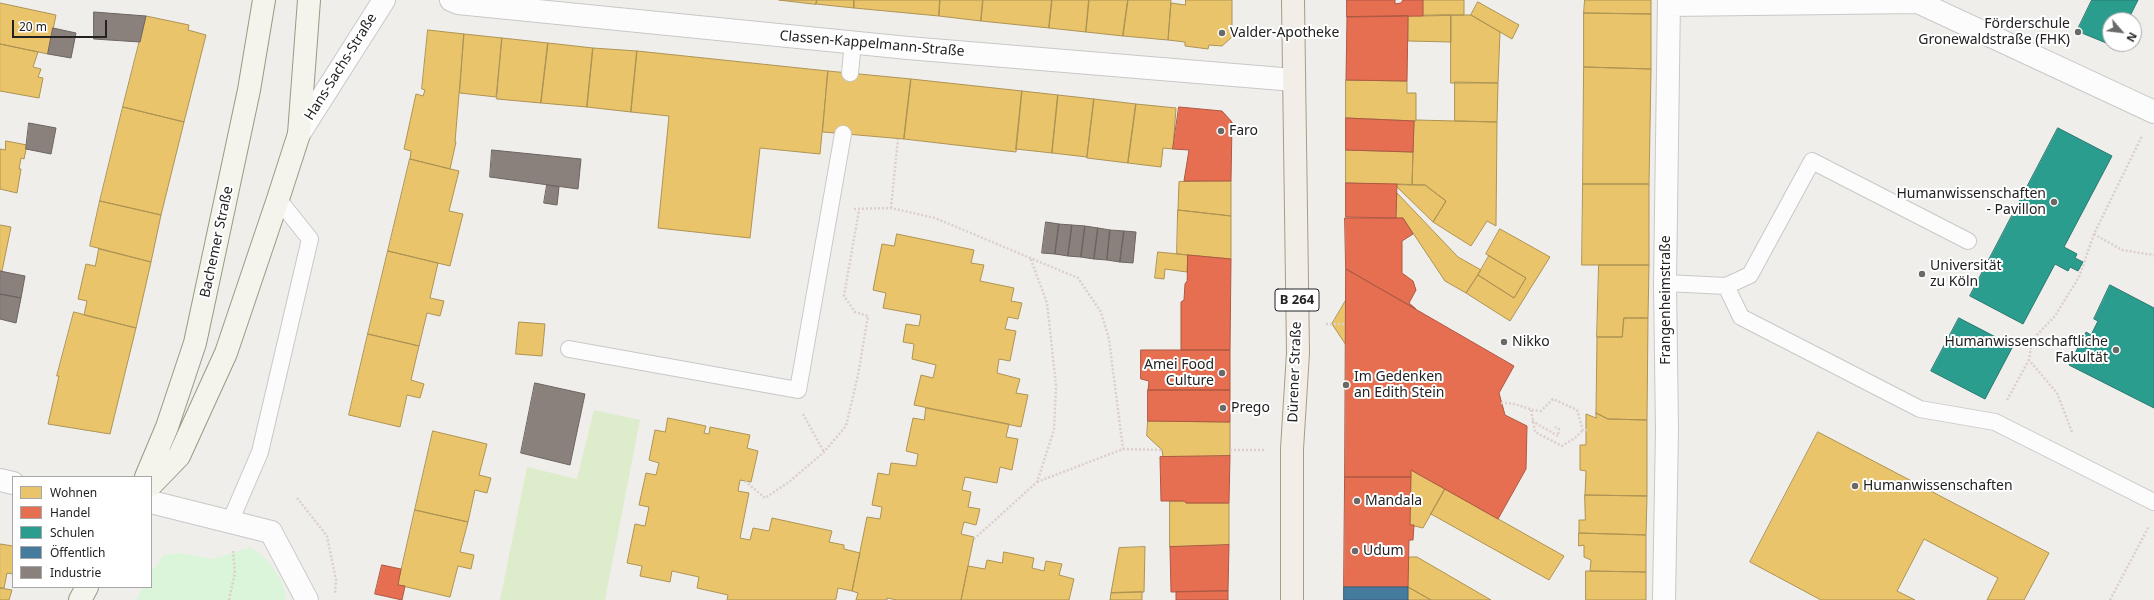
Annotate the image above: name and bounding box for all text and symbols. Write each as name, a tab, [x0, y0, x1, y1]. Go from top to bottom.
street label: Hans-Sachs-Straße	[301, 10, 381, 124]
scale bar	[14, 12, 109, 38]
north arrow	[2102, 12, 2142, 52]
place label: Förderschule Gronewaldstraße (FHK)	[1918, 16, 2070, 48]
text: 20 m	[19, 18, 47, 35]
place label: Valder-Apotheke	[1230, 25, 1339, 41]
marker: Förderschule Gronewaldstraße (FHK)	[2073, 27, 2083, 37]
street label: Classen-Kappelmann-Straße	[779, 28, 965, 60]
marker: Valder-Apotheke	[1217, 28, 1227, 38]
text: N	[2123, 30, 2141, 45]
place label: Faro	[1229, 123, 1258, 139]
marker: Faro	[1216, 126, 1226, 136]
street label: Bachemer Straße	[197, 185, 237, 299]
place label: Humanwissenschaften - Pavillon	[1896, 186, 2046, 218]
marker: Humanwissenschaften - Pavillon	[2049, 197, 2059, 207]
street label: Frangenheimstraße	[1658, 235, 1674, 365]
place label: Universität zu Köln	[1930, 258, 2002, 290]
marker: Universität zu Köln	[1917, 269, 1927, 279]
road number: B 264	[1275, 289, 1319, 311]
street label: Dürener Straße	[1285, 321, 1305, 423]
place label: Nikko	[1512, 334, 1550, 350]
place label: Humanwissenschaftliche Fakultät	[1945, 334, 2108, 366]
marker: Nikko	[1499, 337, 1509, 347]
marker: Humanwissenschaftliche Fakultät	[2111, 345, 2121, 355]
place label: Amei Food Culture	[1144, 357, 1214, 390]
marker: Amei Food Culture	[1217, 368, 1227, 378]
place label: Im Gedenken an Edith Stein	[1354, 369, 1444, 402]
marker: Im Gedenken an Edith Stein	[1341, 380, 1351, 390]
place label: Prego	[1231, 400, 1270, 416]
marker: Prego	[1218, 403, 1228, 413]
legend	[12, 476, 152, 588]
place label: Humanwissenschaften	[1863, 478, 2013, 494]
marker: Humanwissenschaften	[1850, 481, 1860, 491]
text: Wohnen	[50, 484, 97, 501]
place label: Mandala	[1365, 493, 1422, 509]
marker: Mandala	[1352, 496, 1362, 506]
text: Handel	[50, 504, 90, 521]
text: Schulen	[50, 524, 94, 541]
place label: Udum	[1363, 543, 1404, 559]
text: Öffentlich	[50, 544, 106, 561]
marker: Udum	[1350, 546, 1360, 556]
text: Industrie	[50, 564, 101, 581]

